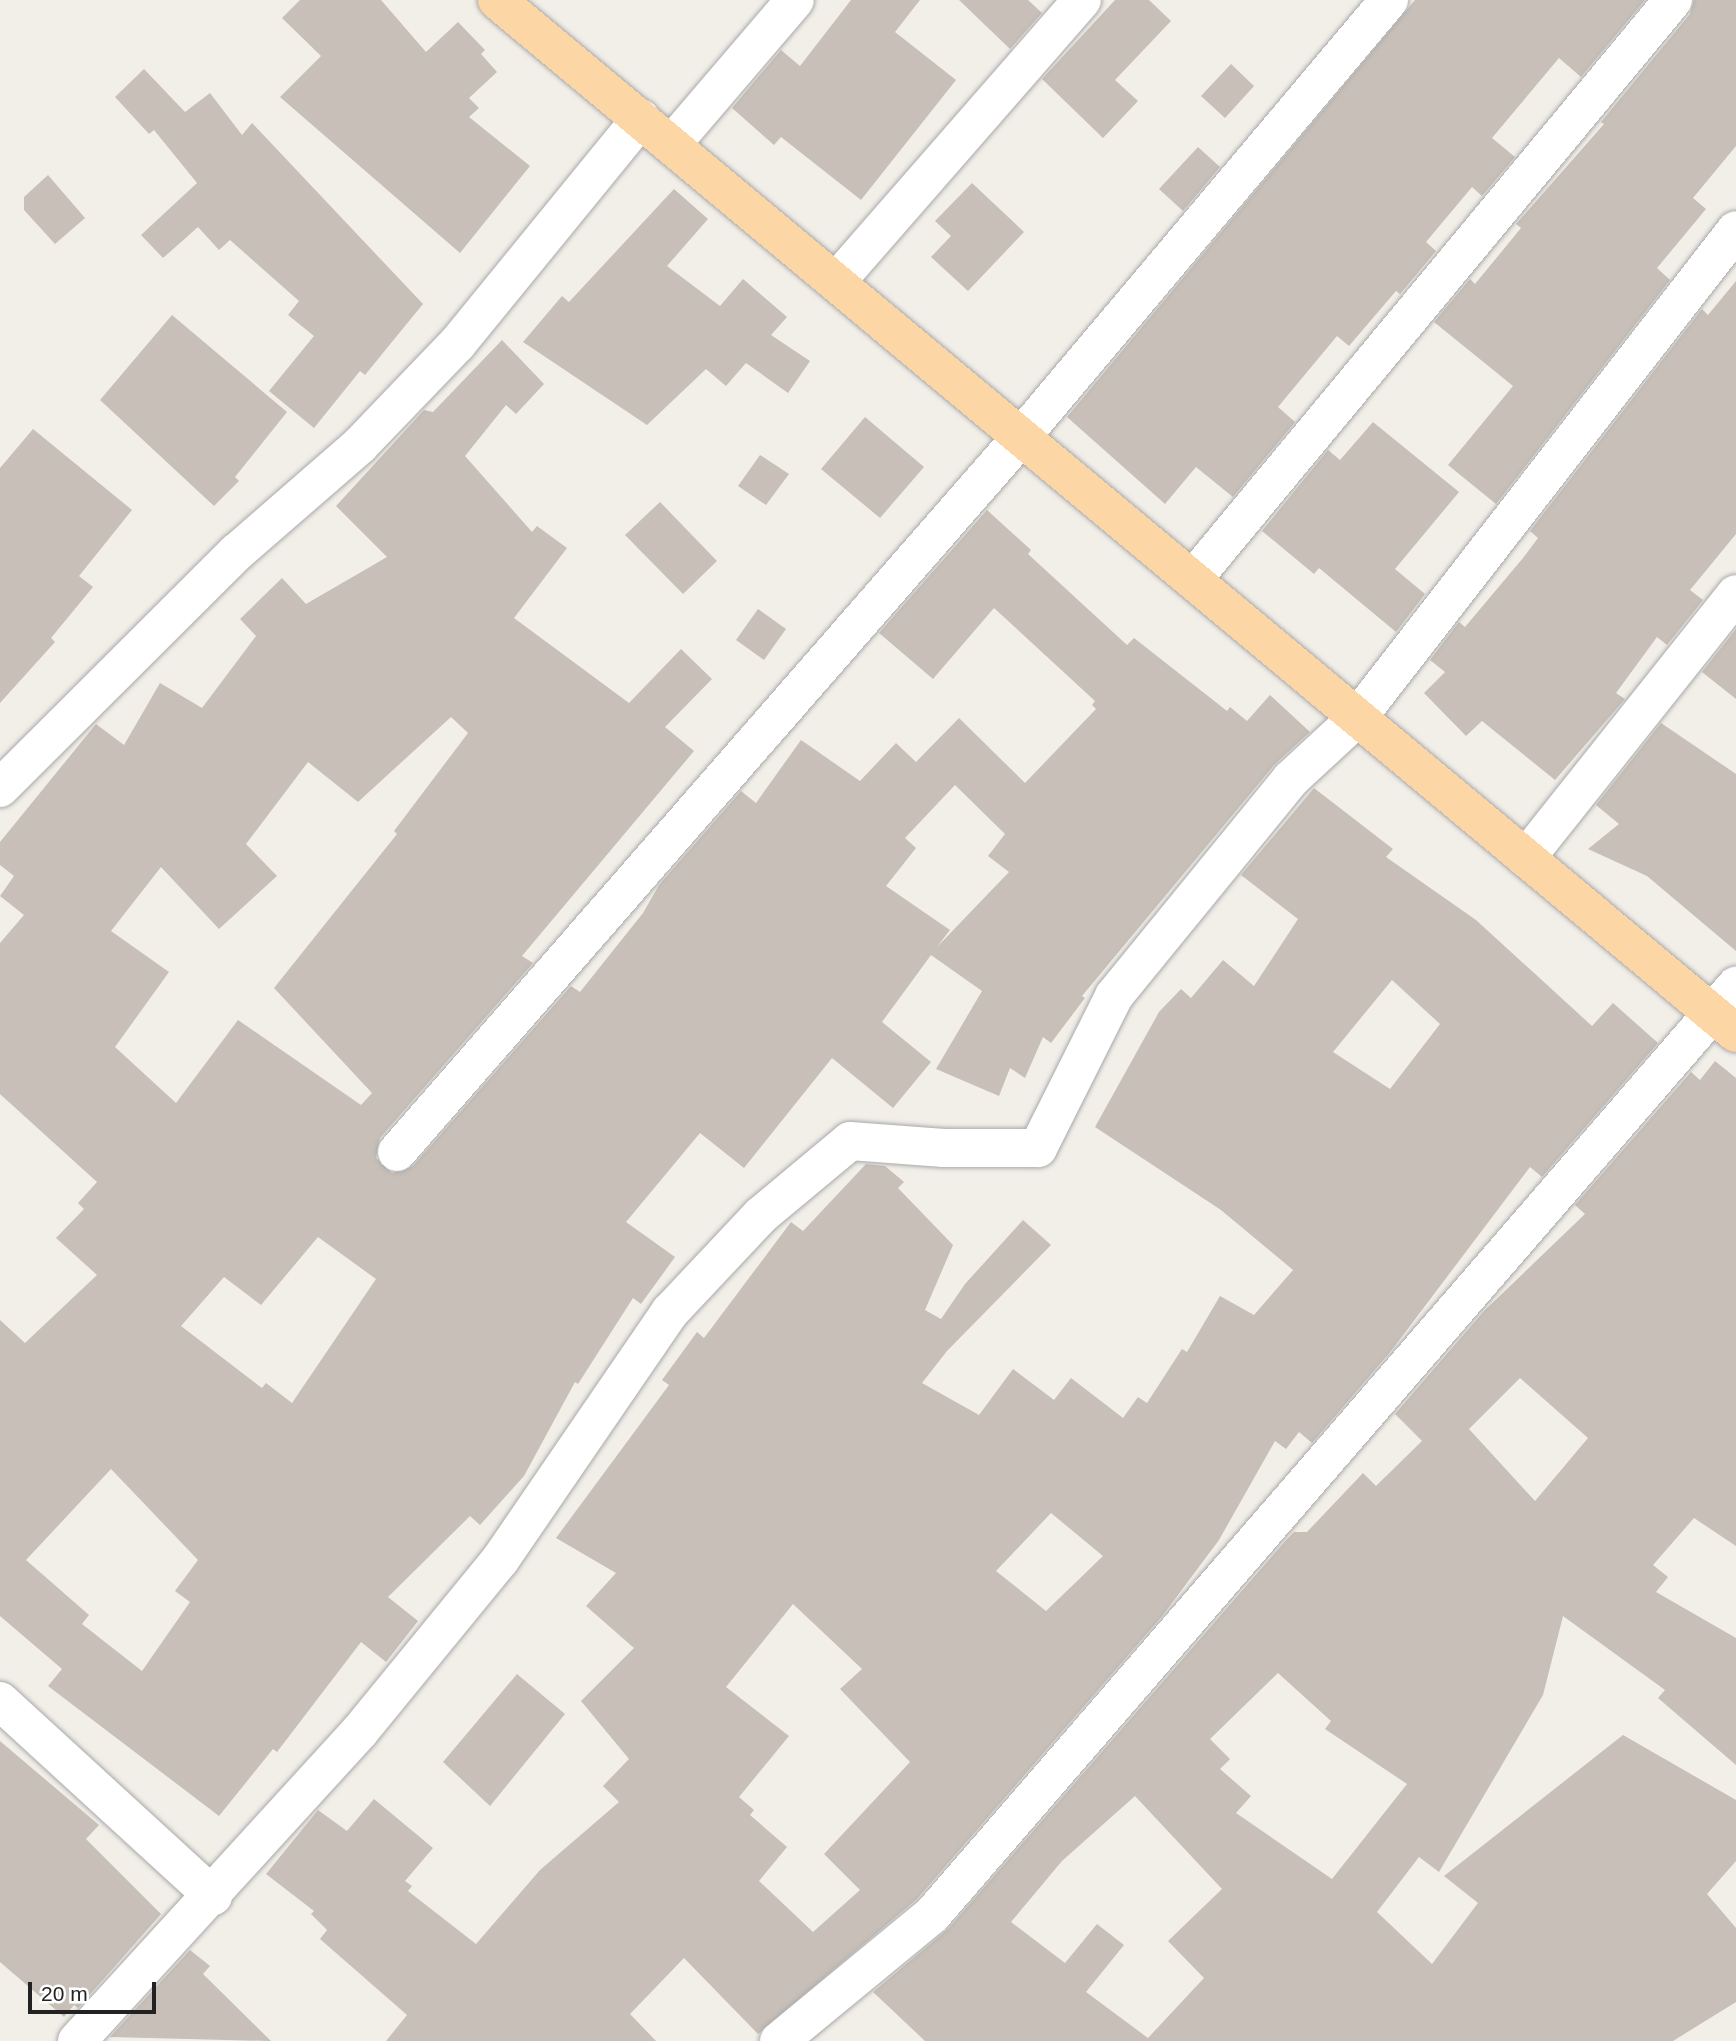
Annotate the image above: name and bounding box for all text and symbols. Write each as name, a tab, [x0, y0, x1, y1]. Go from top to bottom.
scale bar	[32, 1968, 159, 2012]
text: 20 m	[41, 1982, 88, 2005]

